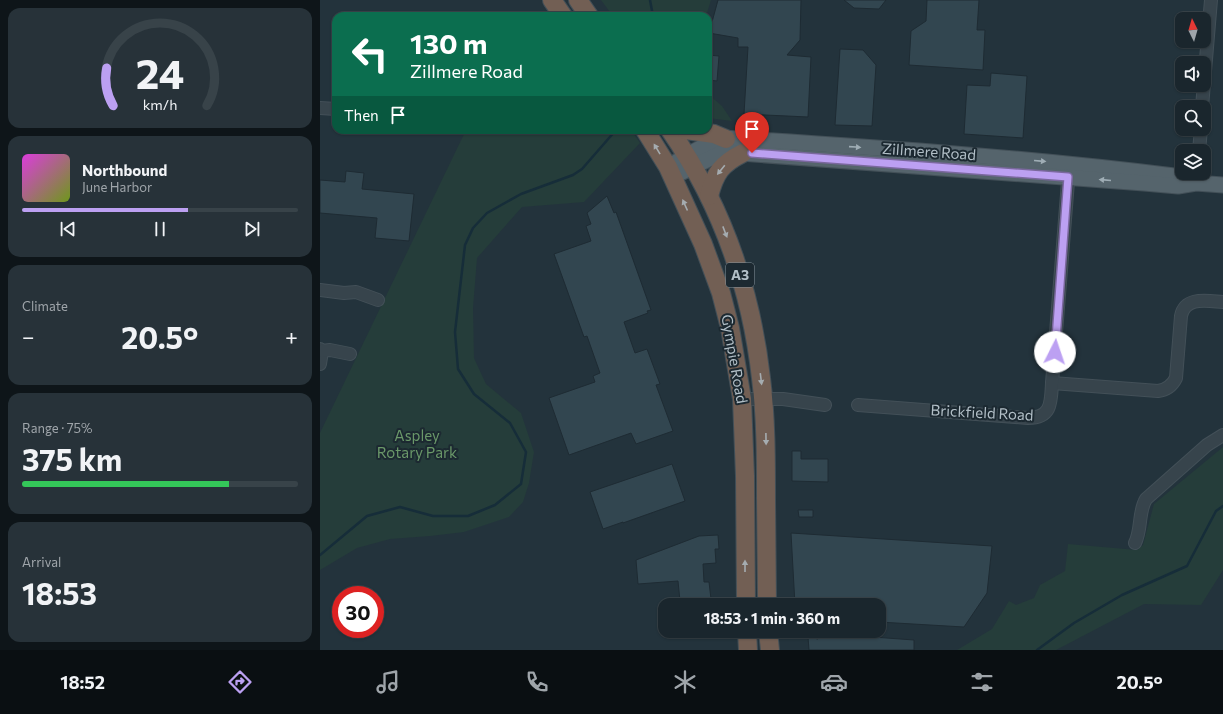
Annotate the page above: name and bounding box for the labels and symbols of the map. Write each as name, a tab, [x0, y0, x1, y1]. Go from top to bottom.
north arrow	[1175, 12, 1211, 48]
pin	[735, 112, 769, 153]
street label: Zillmere Road	[882, 139, 977, 163]
one-way arrow	[654, 143, 661, 154]
one-way arrow	[849, 143, 861, 150]
one-way arrow	[1033, 158, 1046, 165]
one-way arrow	[716, 165, 725, 176]
one-way arrow	[1099, 177, 1111, 184]
one-way arrow	[682, 199, 688, 211]
one-way arrow	[722, 226, 728, 238]
road number: A3	[726, 263, 754, 287]
street label: Gympie Road	[718, 313, 752, 405]
position arrow	[1034, 331, 1076, 373]
one-way arrow	[758, 373, 765, 385]
street label: Brickfield Road	[930, 400, 1034, 424]
park label: Aspley Rotary Park	[377, 426, 457, 461]
one-way arrow	[762, 433, 769, 445]
one-way arrow	[742, 559, 748, 572]
speed limit sign: 30	[332, 586, 384, 638]

